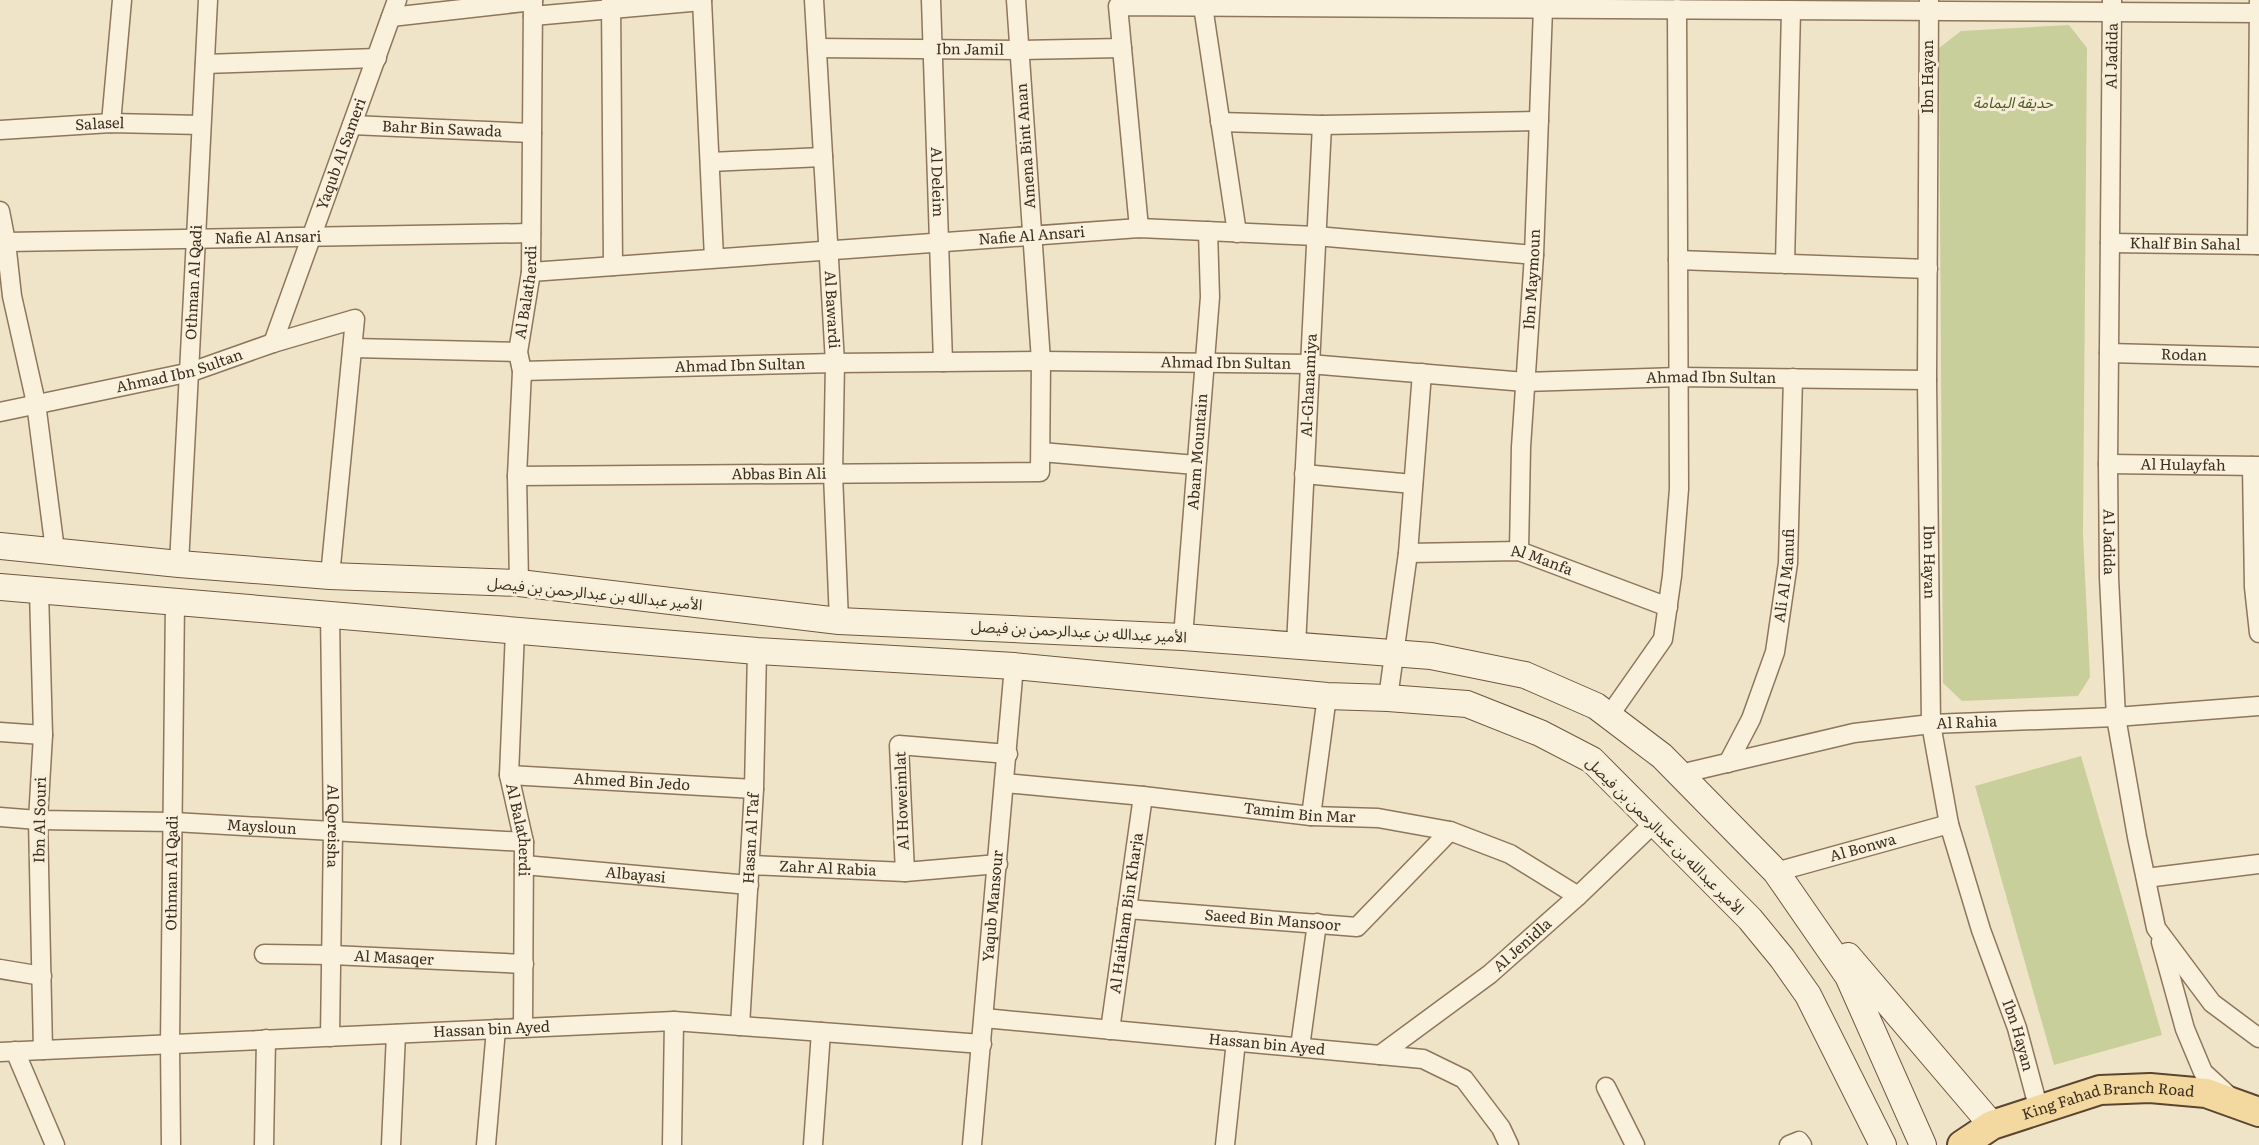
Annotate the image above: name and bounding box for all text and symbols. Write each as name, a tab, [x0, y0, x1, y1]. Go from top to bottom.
street label: Al Jadida	[2098, 22, 2123, 89]
street label: Ibn Jamil	[936, 36, 1004, 60]
street label: Ibn Hayan	[1915, 40, 1938, 114]
street label: Amena Bint Anan	[1009, 82, 1040, 210]
park label: حديقة اليمامة	[1973, 90, 2053, 113]
street label: Yaqub Al Sameri	[309, 94, 371, 213]
street label: Salasel	[74, 110, 125, 135]
street label: Bahr Bin Sawada	[381, 113, 503, 142]
street label: Al Deleim	[926, 146, 951, 218]
street label: Nafie Al Ansari	[978, 219, 1086, 250]
street label: Othman Al Qadi	[178, 224, 207, 341]
street label: Nafie Al Ansari	[214, 224, 322, 248]
street label: Ibn Maymoun	[1516, 228, 1545, 331]
street label: Khalf Bin Sahal	[2129, 230, 2241, 255]
street label: Al Balatherdi	[507, 245, 541, 341]
street label: Al Bawardi	[820, 270, 847, 349]
street label: Al-Ghanamiya	[1293, 332, 1322, 438]
street label: Rodan	[2161, 341, 2208, 366]
street label: Ahmad Ibn Sultan	[113, 342, 245, 397]
street label: Ahmad Ibn Sultan	[1160, 349, 1291, 374]
street label: Ahmad Ibn Sultan	[674, 351, 806, 377]
street label: Ahmad Ibn Sultan	[1645, 364, 1777, 388]
street label: Abam Mountain	[1180, 392, 1212, 511]
street label: Al Hulayfah	[2140, 451, 2226, 476]
street label: Abbas Bin Ali	[731, 461, 827, 484]
street label: Al Jadida	[2098, 509, 2122, 576]
street label: Ibn Hayan	[1919, 525, 1943, 599]
street label: Ali Al Manufi	[1766, 528, 1799, 624]
street label: Al Manfa	[1510, 538, 1578, 581]
street label: الأمير عبدالله بن عبدالرحمن بن فيصل	[487, 570, 704, 615]
street label: الأمير عبدالله بن عبدالرحمن بن فيصل	[971, 613, 1188, 648]
street label: Al Rahia	[1936, 708, 1998, 734]
street label: الأمير عبدالله بن عبدالرحمن بن فيصل	[1582, 750, 1751, 919]
street label: Al Howeimlat	[887, 751, 914, 851]
street label: Ahmed Bin Jedo	[573, 766, 691, 795]
street label: Ibn Al Souri	[26, 777, 51, 863]
street label: Al Balatherdi	[501, 781, 537, 877]
street label: Al Qoreisha	[322, 784, 346, 869]
street label: Hasan Al Taf	[735, 791, 764, 884]
street label: Tamim Bin Mar	[1242, 795, 1356, 827]
street label: Maysloun	[226, 812, 298, 839]
street label: Othman Al Qadi	[158, 815, 183, 931]
street label: Al Bonwa	[1827, 826, 1899, 867]
street label: Al Haitham Bin Kharja	[1102, 830, 1148, 995]
street label: Yaqub Mansour	[975, 849, 1008, 963]
street label: Zahr Al Rabia	[779, 853, 878, 881]
street label: Albayasi	[605, 859, 667, 888]
street label: Saeed Bin Mansoor	[1204, 902, 1342, 936]
street label: Al Jenidla	[1487, 911, 1557, 976]
street label: Al Masaqer	[353, 943, 435, 970]
street label: Ibn Hayan	[1997, 995, 2041, 1073]
street label: Hassan bin Ayed	[432, 1014, 550, 1042]
street label: Hassan bin Ayed	[1208, 1026, 1326, 1060]
street label: King Fahad Branch Road	[2018, 1075, 2195, 1125]

